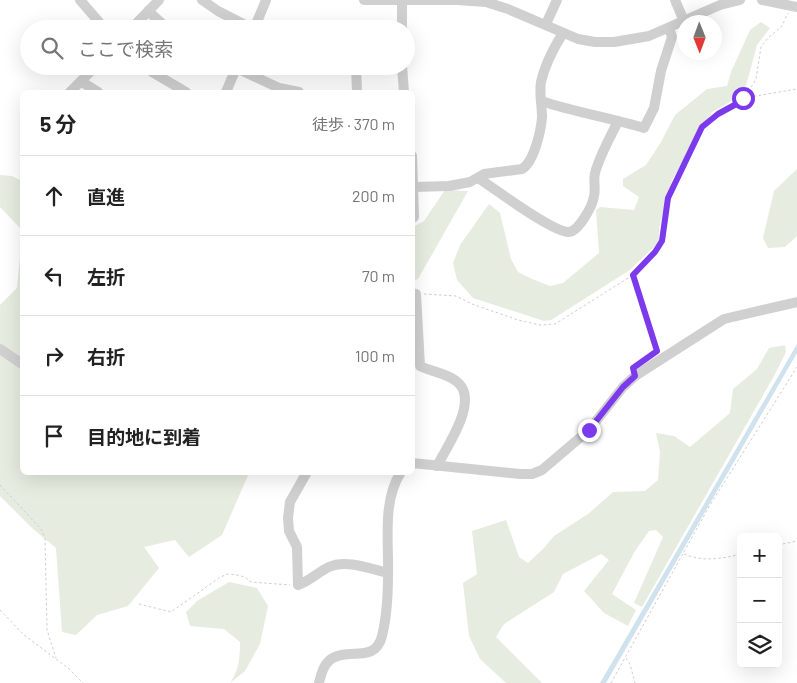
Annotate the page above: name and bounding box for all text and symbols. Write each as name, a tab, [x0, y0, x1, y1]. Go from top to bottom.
north arrow	[677, 15, 722, 60]
search box	[20, 20, 415, 75]
icon: search	[38, 34, 66, 62]
text: ここで検索	[78, 37, 173, 60]
route start	[732, 87, 755, 110]
text: 5 分	[40, 111, 77, 136]
text: 徒歩 · 370 m	[312, 114, 395, 133]
icon: ahead	[40, 182, 68, 210]
text: 直進	[87, 185, 125, 208]
text: 200 m	[352, 186, 395, 205]
icon: left	[40, 262, 68, 290]
text: 左折	[87, 265, 125, 288]
text: 70 m	[362, 266, 395, 285]
icon: right	[40, 342, 68, 370]
text: 右折	[87, 345, 125, 368]
text: 100 m	[355, 346, 395, 365]
route end	[578, 419, 601, 442]
icon: arrive	[40, 422, 68, 450]
text: 目的地に到着	[87, 425, 201, 448]
map controls	[737, 533, 782, 668]
button: +	[737, 533, 782, 578]
button: −	[737, 578, 782, 623]
button: layers	[737, 623, 782, 668]

